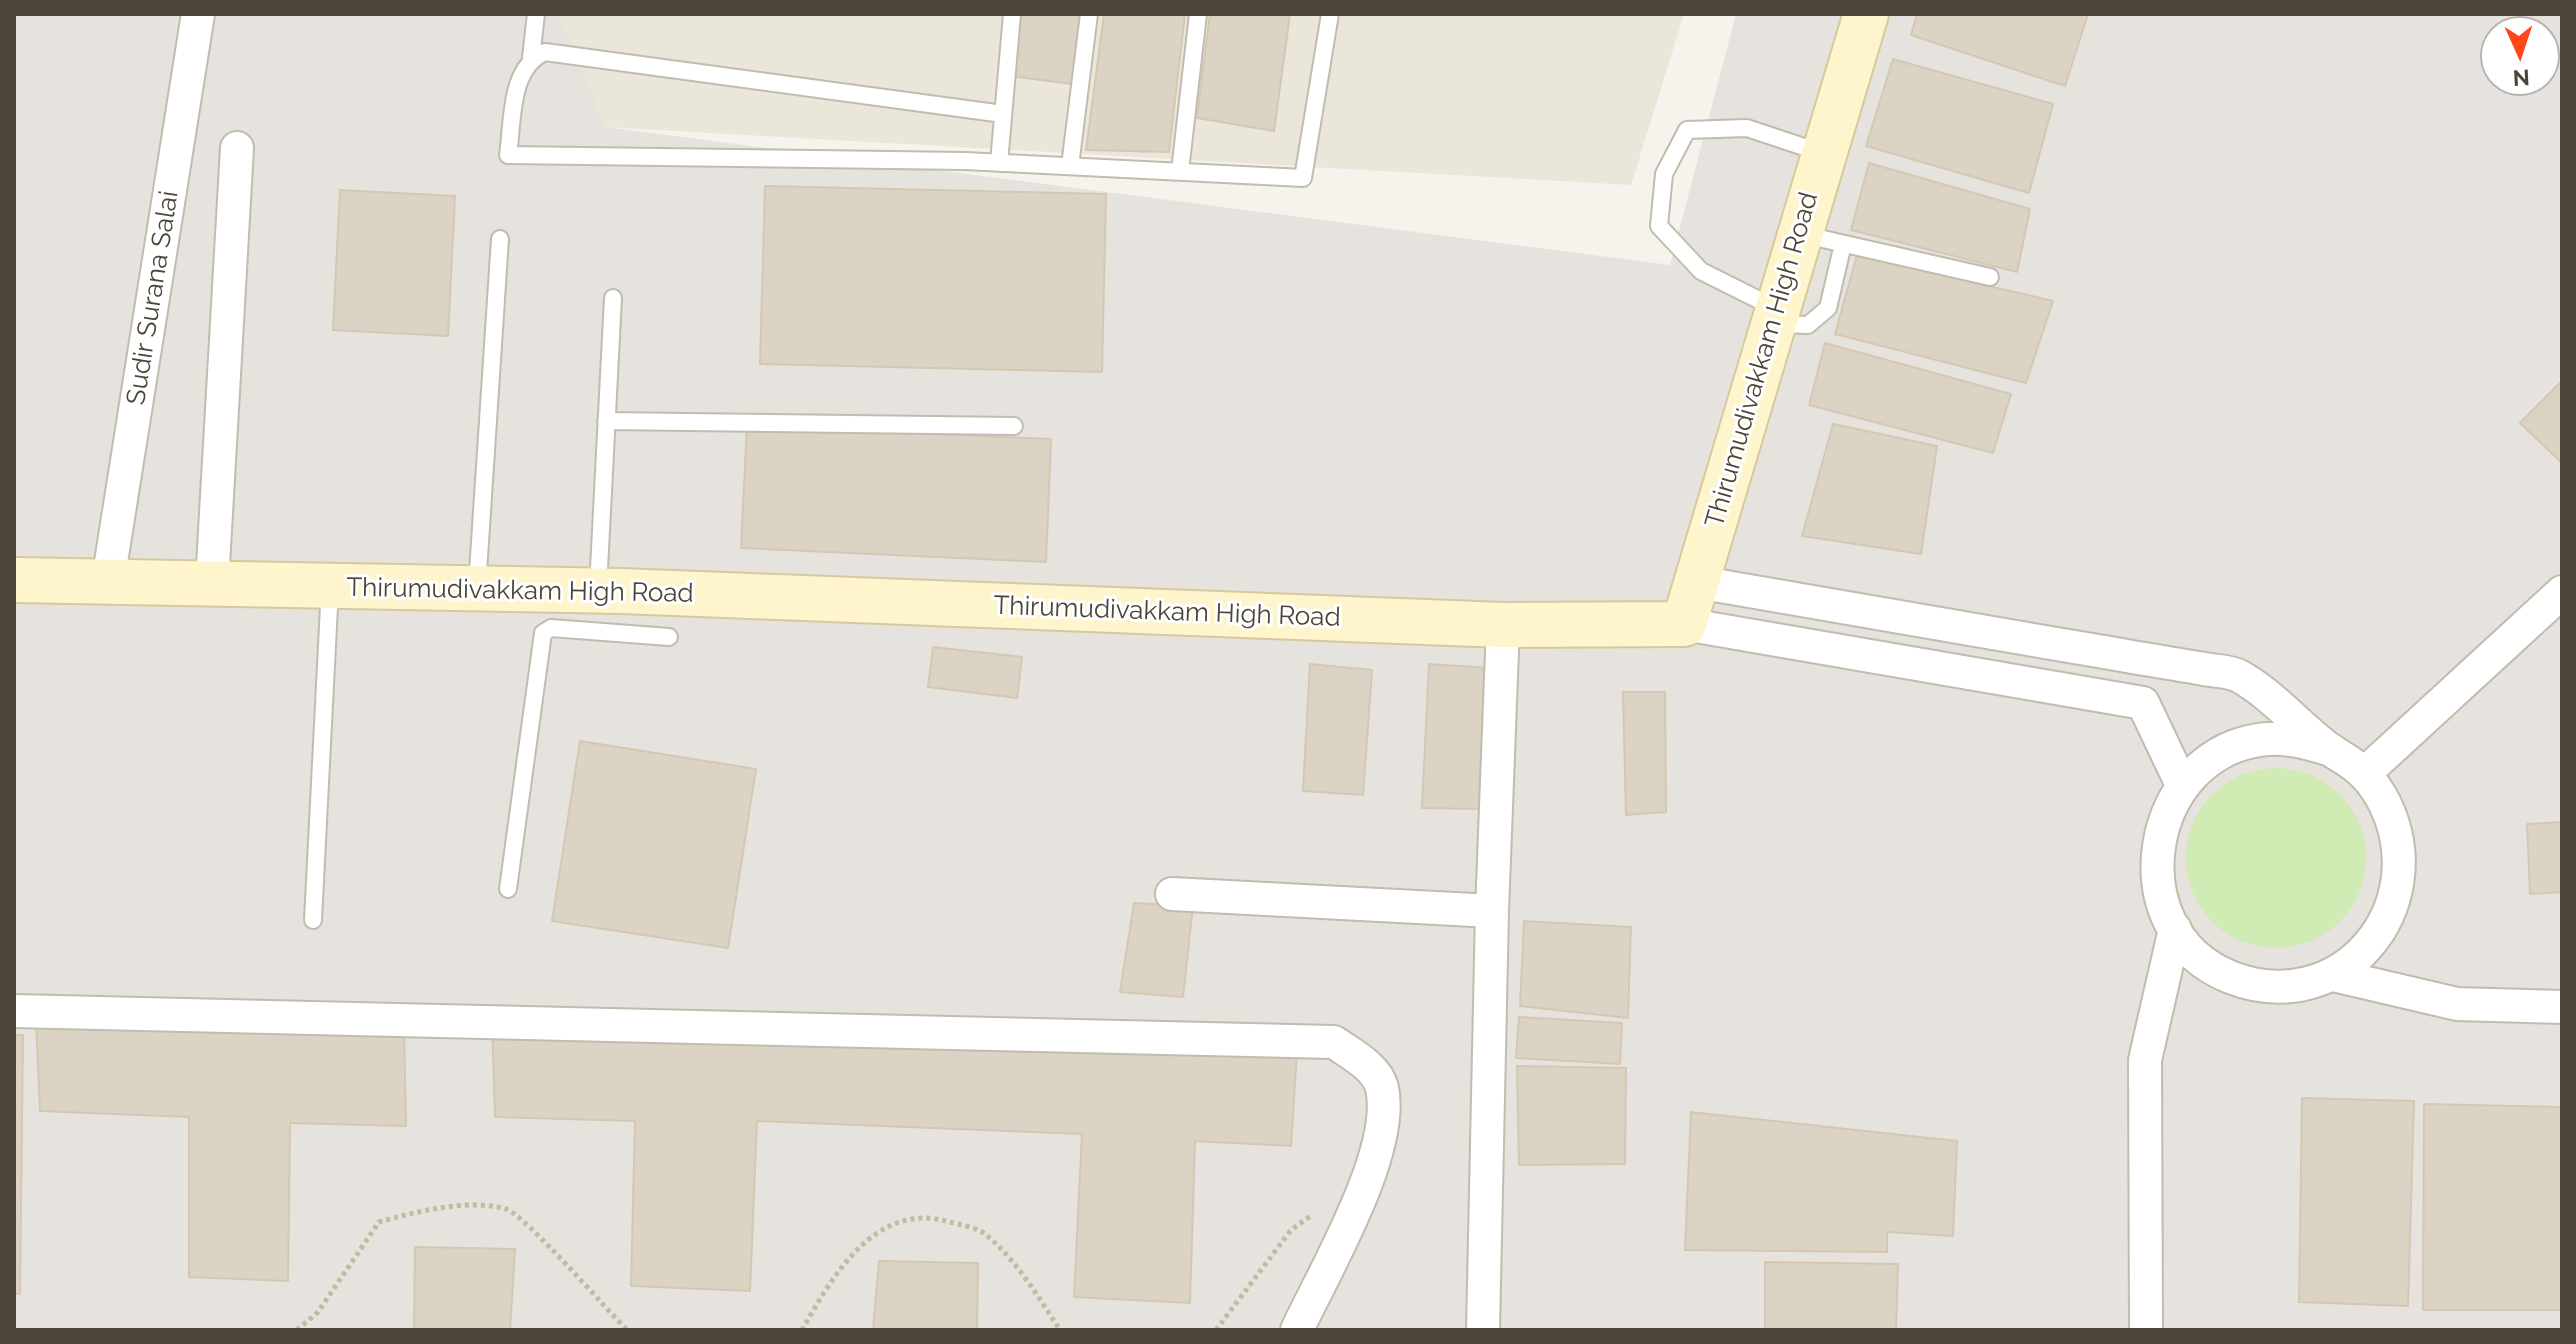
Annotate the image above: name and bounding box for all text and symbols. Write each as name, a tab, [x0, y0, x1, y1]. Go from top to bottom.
north arrow	[2480, 16, 2560, 96]
text: N	[2512, 65, 2530, 91]
street label: Sudir Surana Salai	[121, 189, 185, 407]
street label: Thirumudivakkam High Road	[1699, 189, 1825, 531]
street label: Thirumudivakkam High Road	[346, 572, 694, 610]
street label: Thirumudivakkam High Road	[993, 590, 1341, 634]

